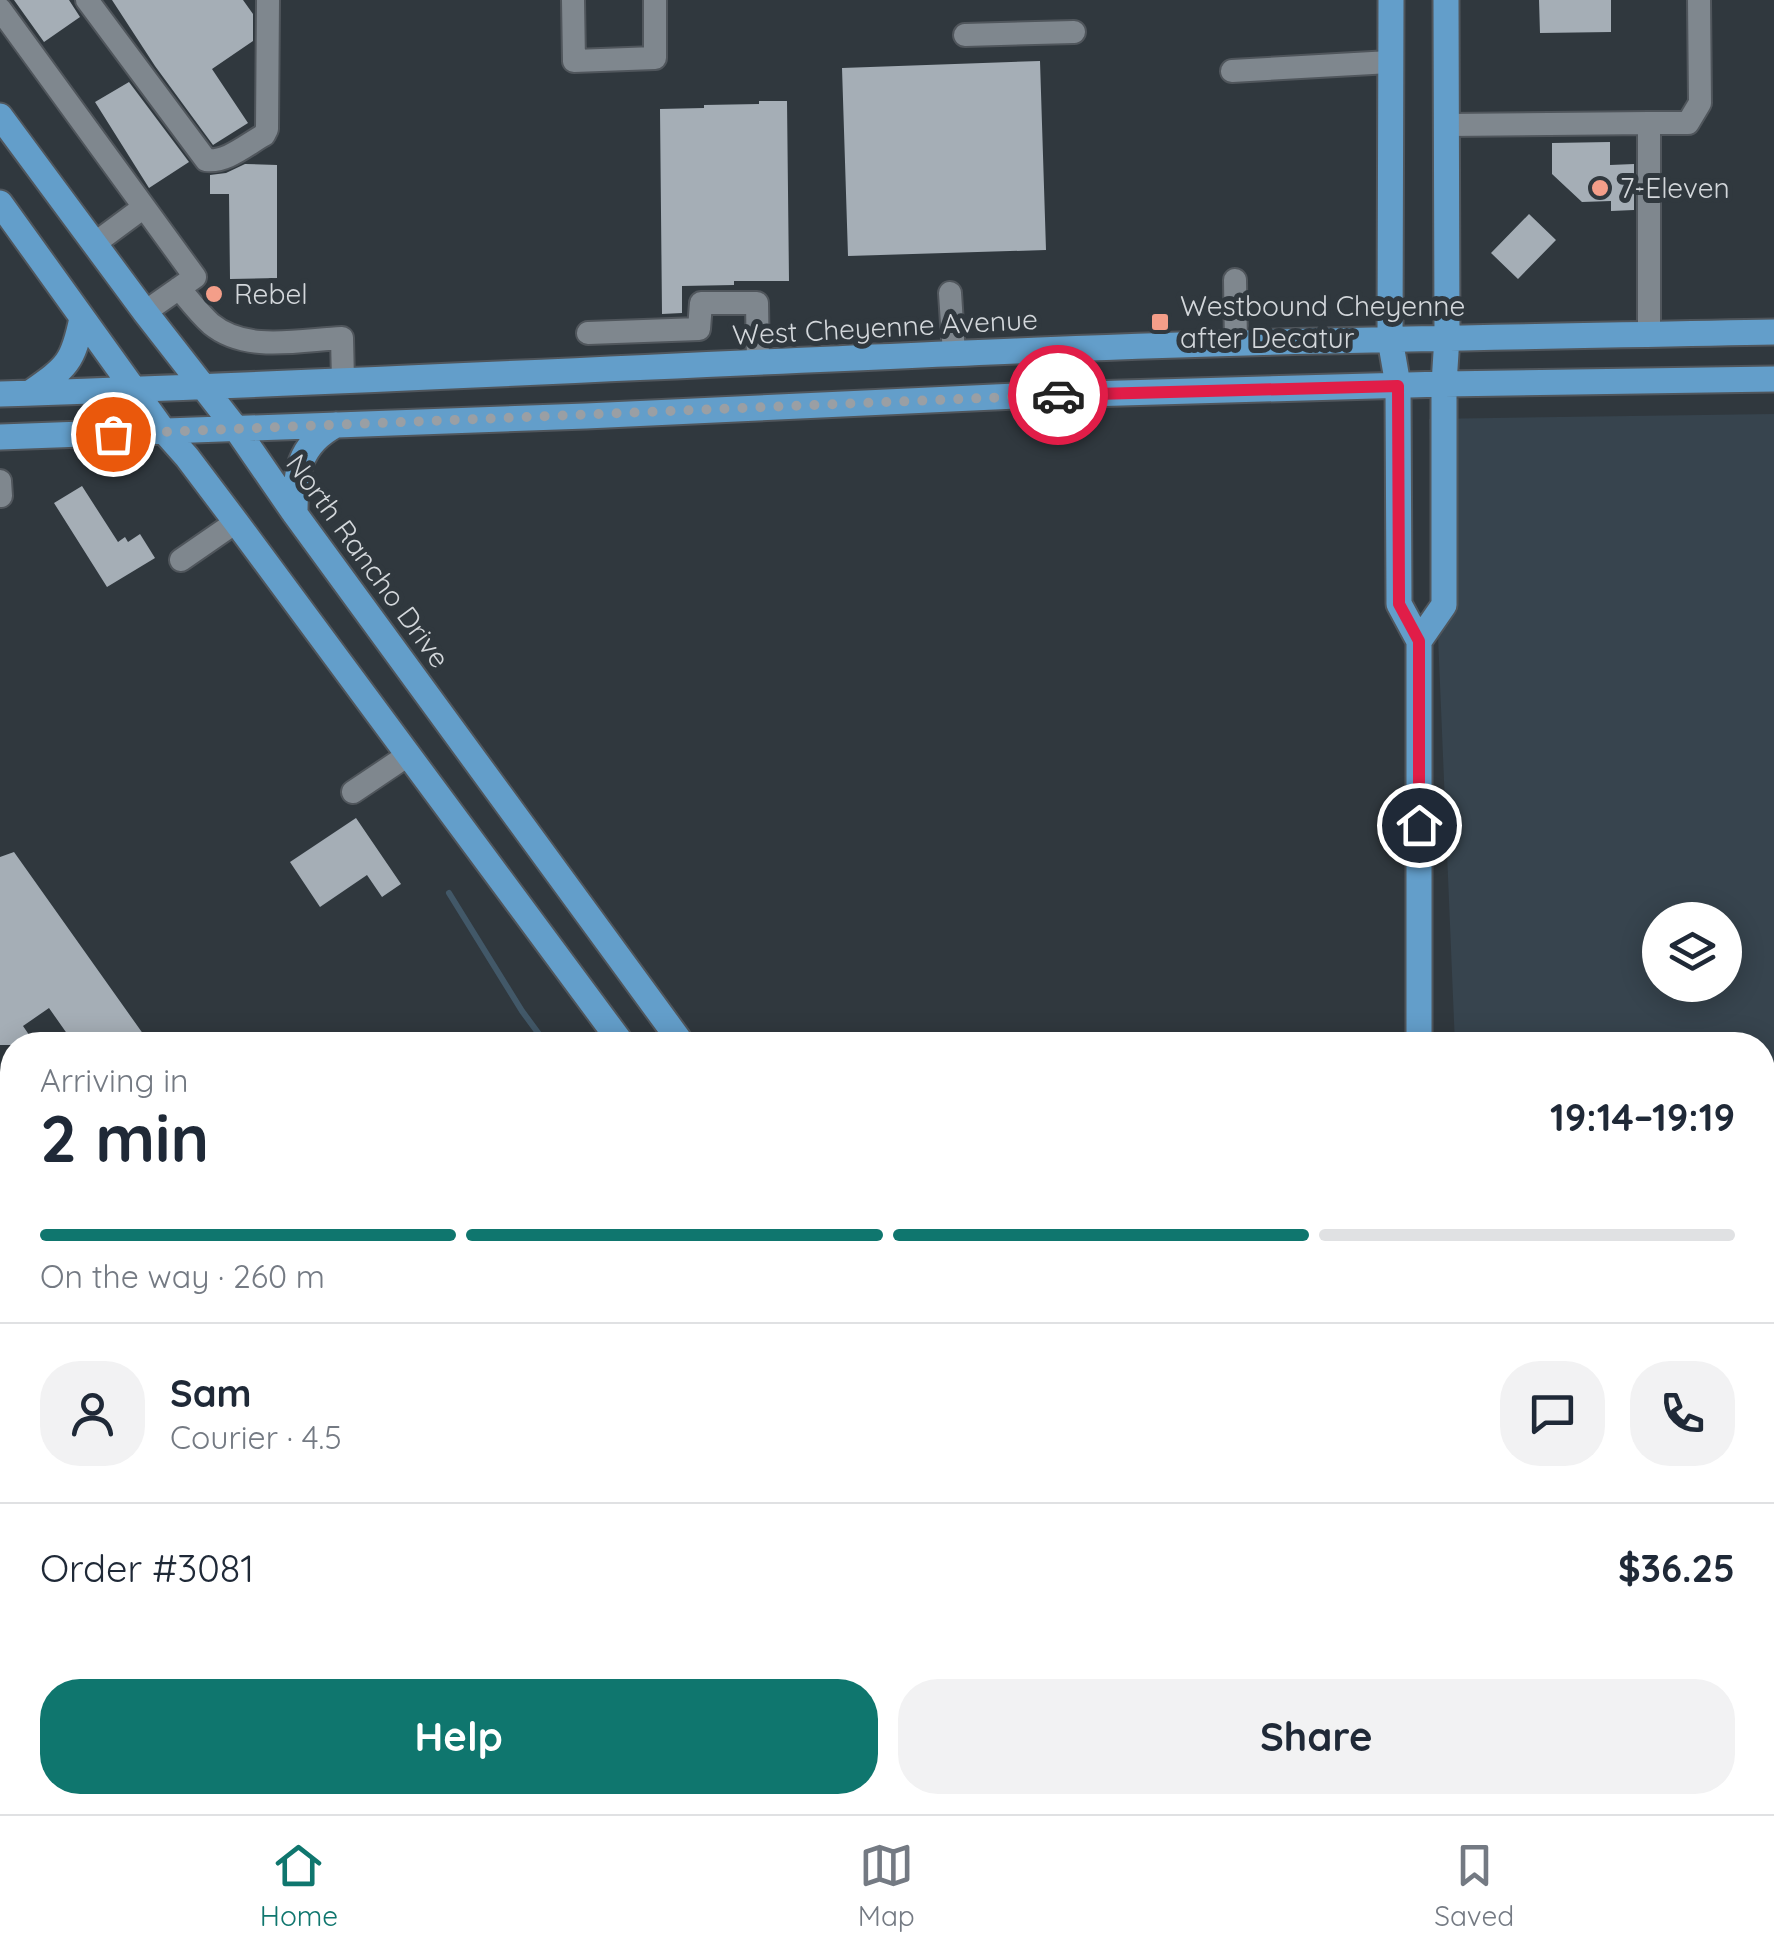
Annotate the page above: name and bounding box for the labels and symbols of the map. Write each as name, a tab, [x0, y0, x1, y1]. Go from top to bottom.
place label: 7-Eleven	[1620, 170, 1730, 205]
marker: 7-Eleven	[1589, 177, 1611, 199]
place label: Rebel	[234, 276, 308, 311]
marker: Rebel	[203, 283, 225, 305]
place label: Westbound Cheyenne after Decatur	[1180, 288, 1465, 355]
street label: West Cheyenne Avenue	[731, 301, 1039, 352]
marker: Westbound Cheyenne after Decatur	[1149, 311, 1171, 333]
courier	[1008, 345, 1108, 445]
pin	[71, 392, 156, 477]
street label: North Rancho Drive	[279, 447, 458, 674]
pin	[1377, 783, 1462, 868]

